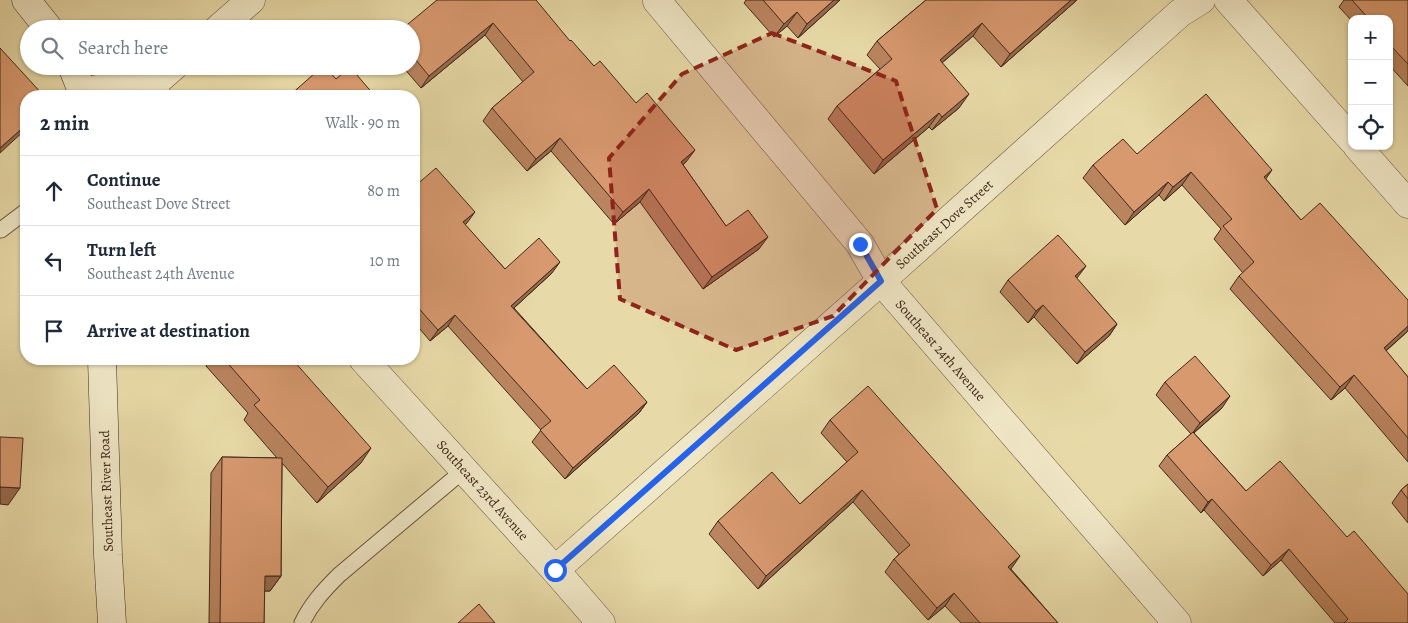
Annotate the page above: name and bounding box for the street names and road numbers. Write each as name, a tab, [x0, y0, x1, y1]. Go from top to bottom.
street label: Southeast Dove Street	[891, 175, 998, 273]
street label: Southeast 24th Avenue	[891, 295, 990, 405]
street label: Southeast River Road	[95, 429, 118, 552]
street label: Southeast 23rd Avenue	[432, 436, 533, 545]

